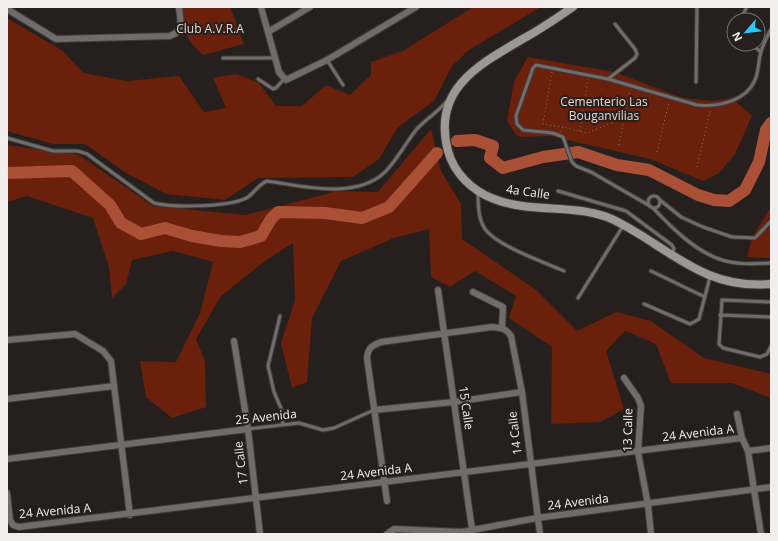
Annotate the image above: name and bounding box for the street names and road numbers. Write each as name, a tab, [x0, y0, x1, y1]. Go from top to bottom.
street label: 4a Calle	[505, 180, 551, 203]
street label: 15 Calle	[455, 385, 478, 431]
street label: 25 Avenida	[234, 405, 297, 428]
street label: 13 Calle	[619, 408, 636, 452]
street label: 14 Calle	[503, 410, 526, 456]
street label: 24 Avenida A	[661, 420, 735, 445]
street label: 17 Calle	[229, 440, 252, 486]
street label: 24 Avenida A	[339, 459, 413, 484]
street label: 24 Avenida	[546, 489, 610, 514]
street label: 24 Avenida A	[18, 499, 92, 522]

